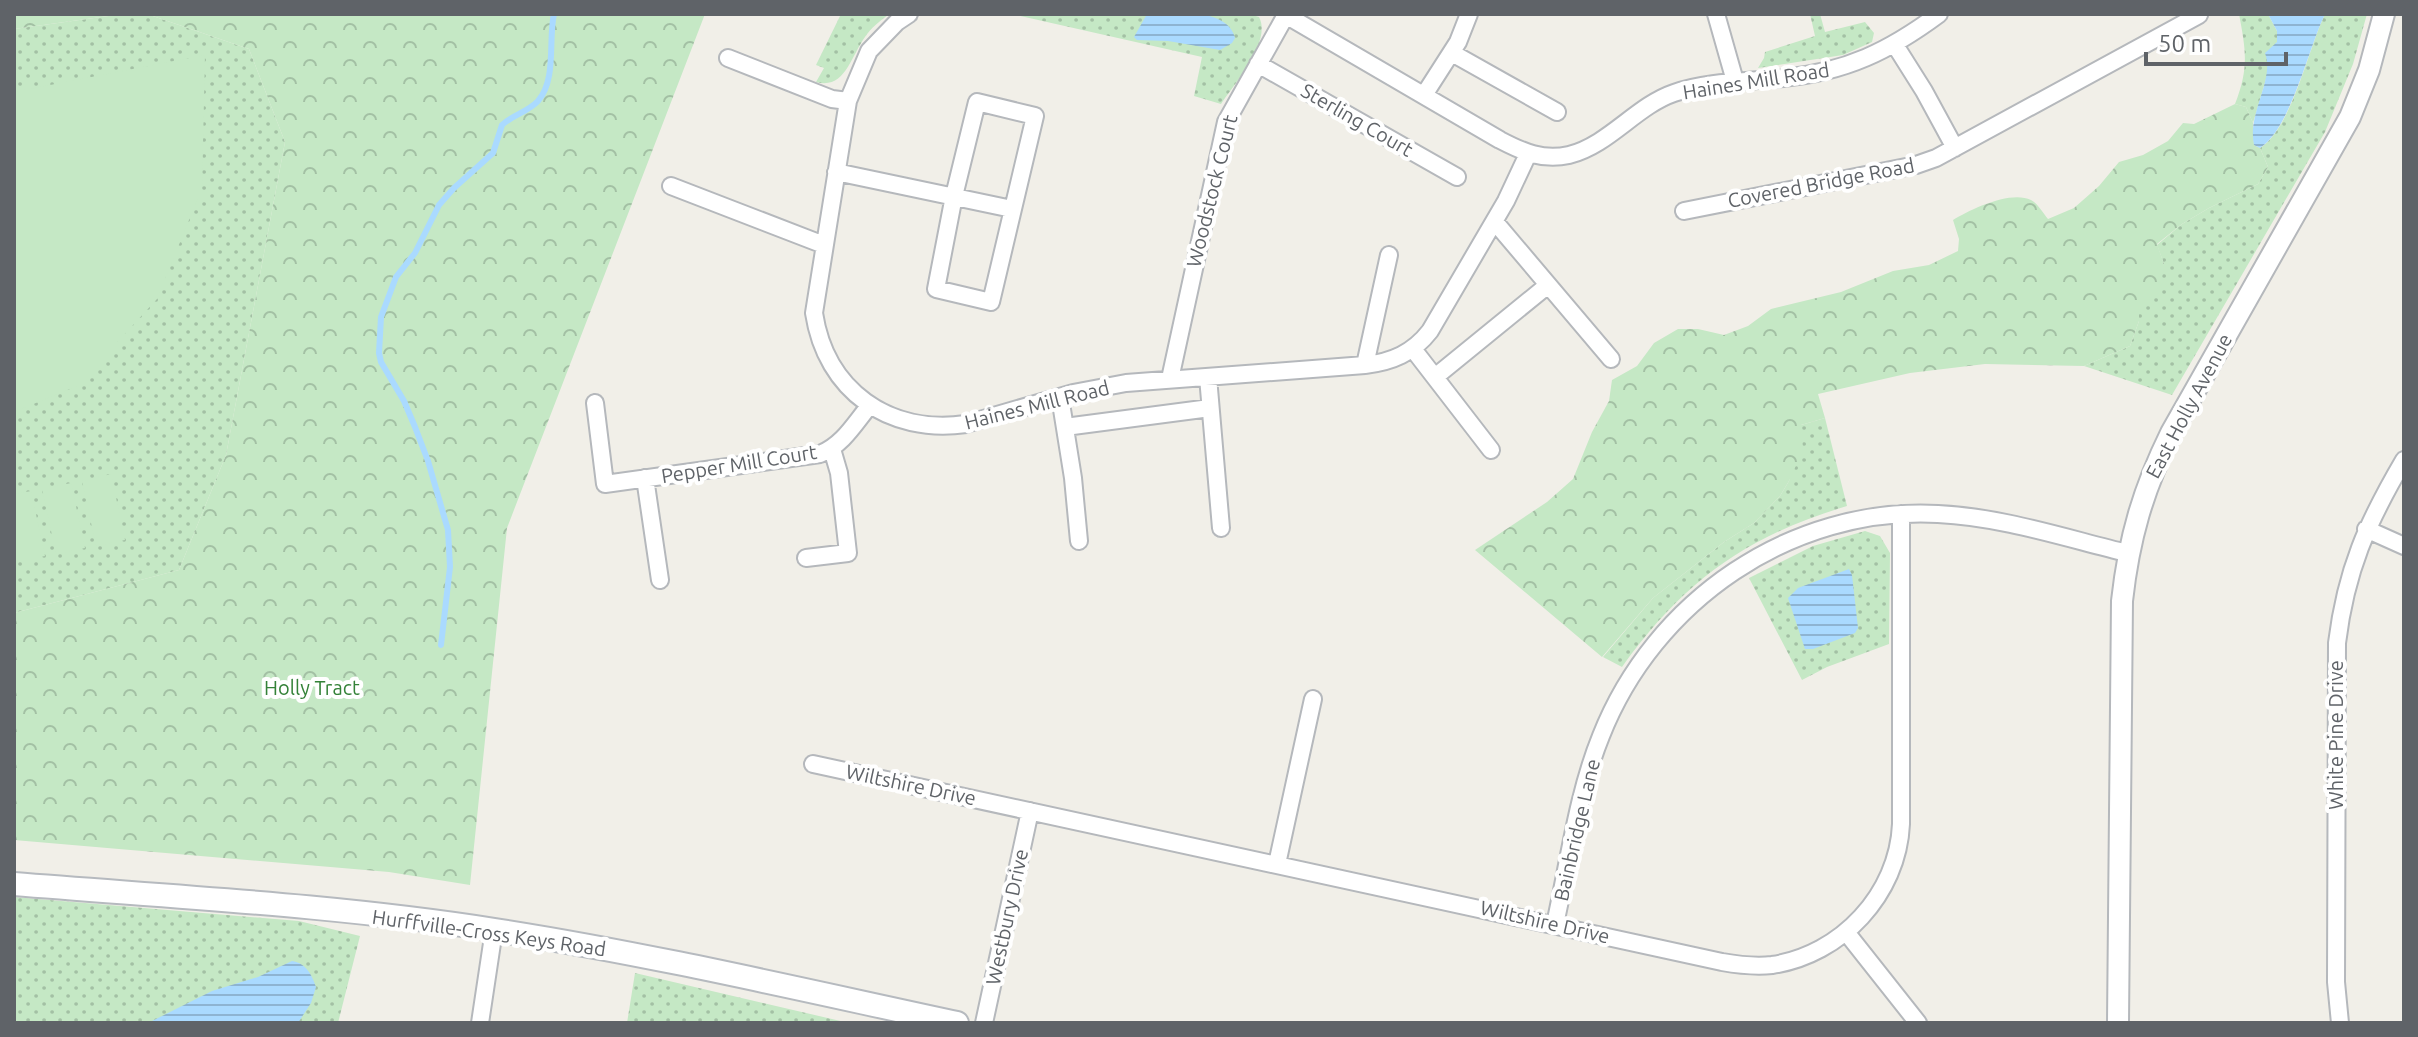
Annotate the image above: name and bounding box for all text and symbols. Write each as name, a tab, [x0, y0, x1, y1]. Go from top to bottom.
scale bar	[2146, 16, 2286, 66]
text: 50 m	[2158, 30, 2211, 57]
street label: Haines Mill Road	[1681, 58, 1831, 103]
street label: Sterling Court	[1297, 78, 1417, 161]
street label: Woodstock Court	[1181, 112, 1242, 269]
street label: Covered Bridge Road	[1726, 153, 1916, 212]
street label: East Holly Avenue	[2141, 330, 2236, 482]
street label: Haines Mill Road	[962, 375, 1112, 434]
street label: Pepper Mill Court	[659, 440, 819, 487]
street label: White Pine Drive	[2324, 660, 2347, 810]
park label: Holly Tract	[264, 676, 360, 699]
street label: Bainbridge Lane	[1549, 757, 1604, 903]
street label: Wiltshire Drive	[844, 760, 978, 810]
street label: Westbury Drive	[981, 847, 1032, 987]
street label: Wiltshire Drive	[1478, 895, 1612, 948]
street label: Hurffville-Cross Keys Road	[371, 905, 608, 960]

